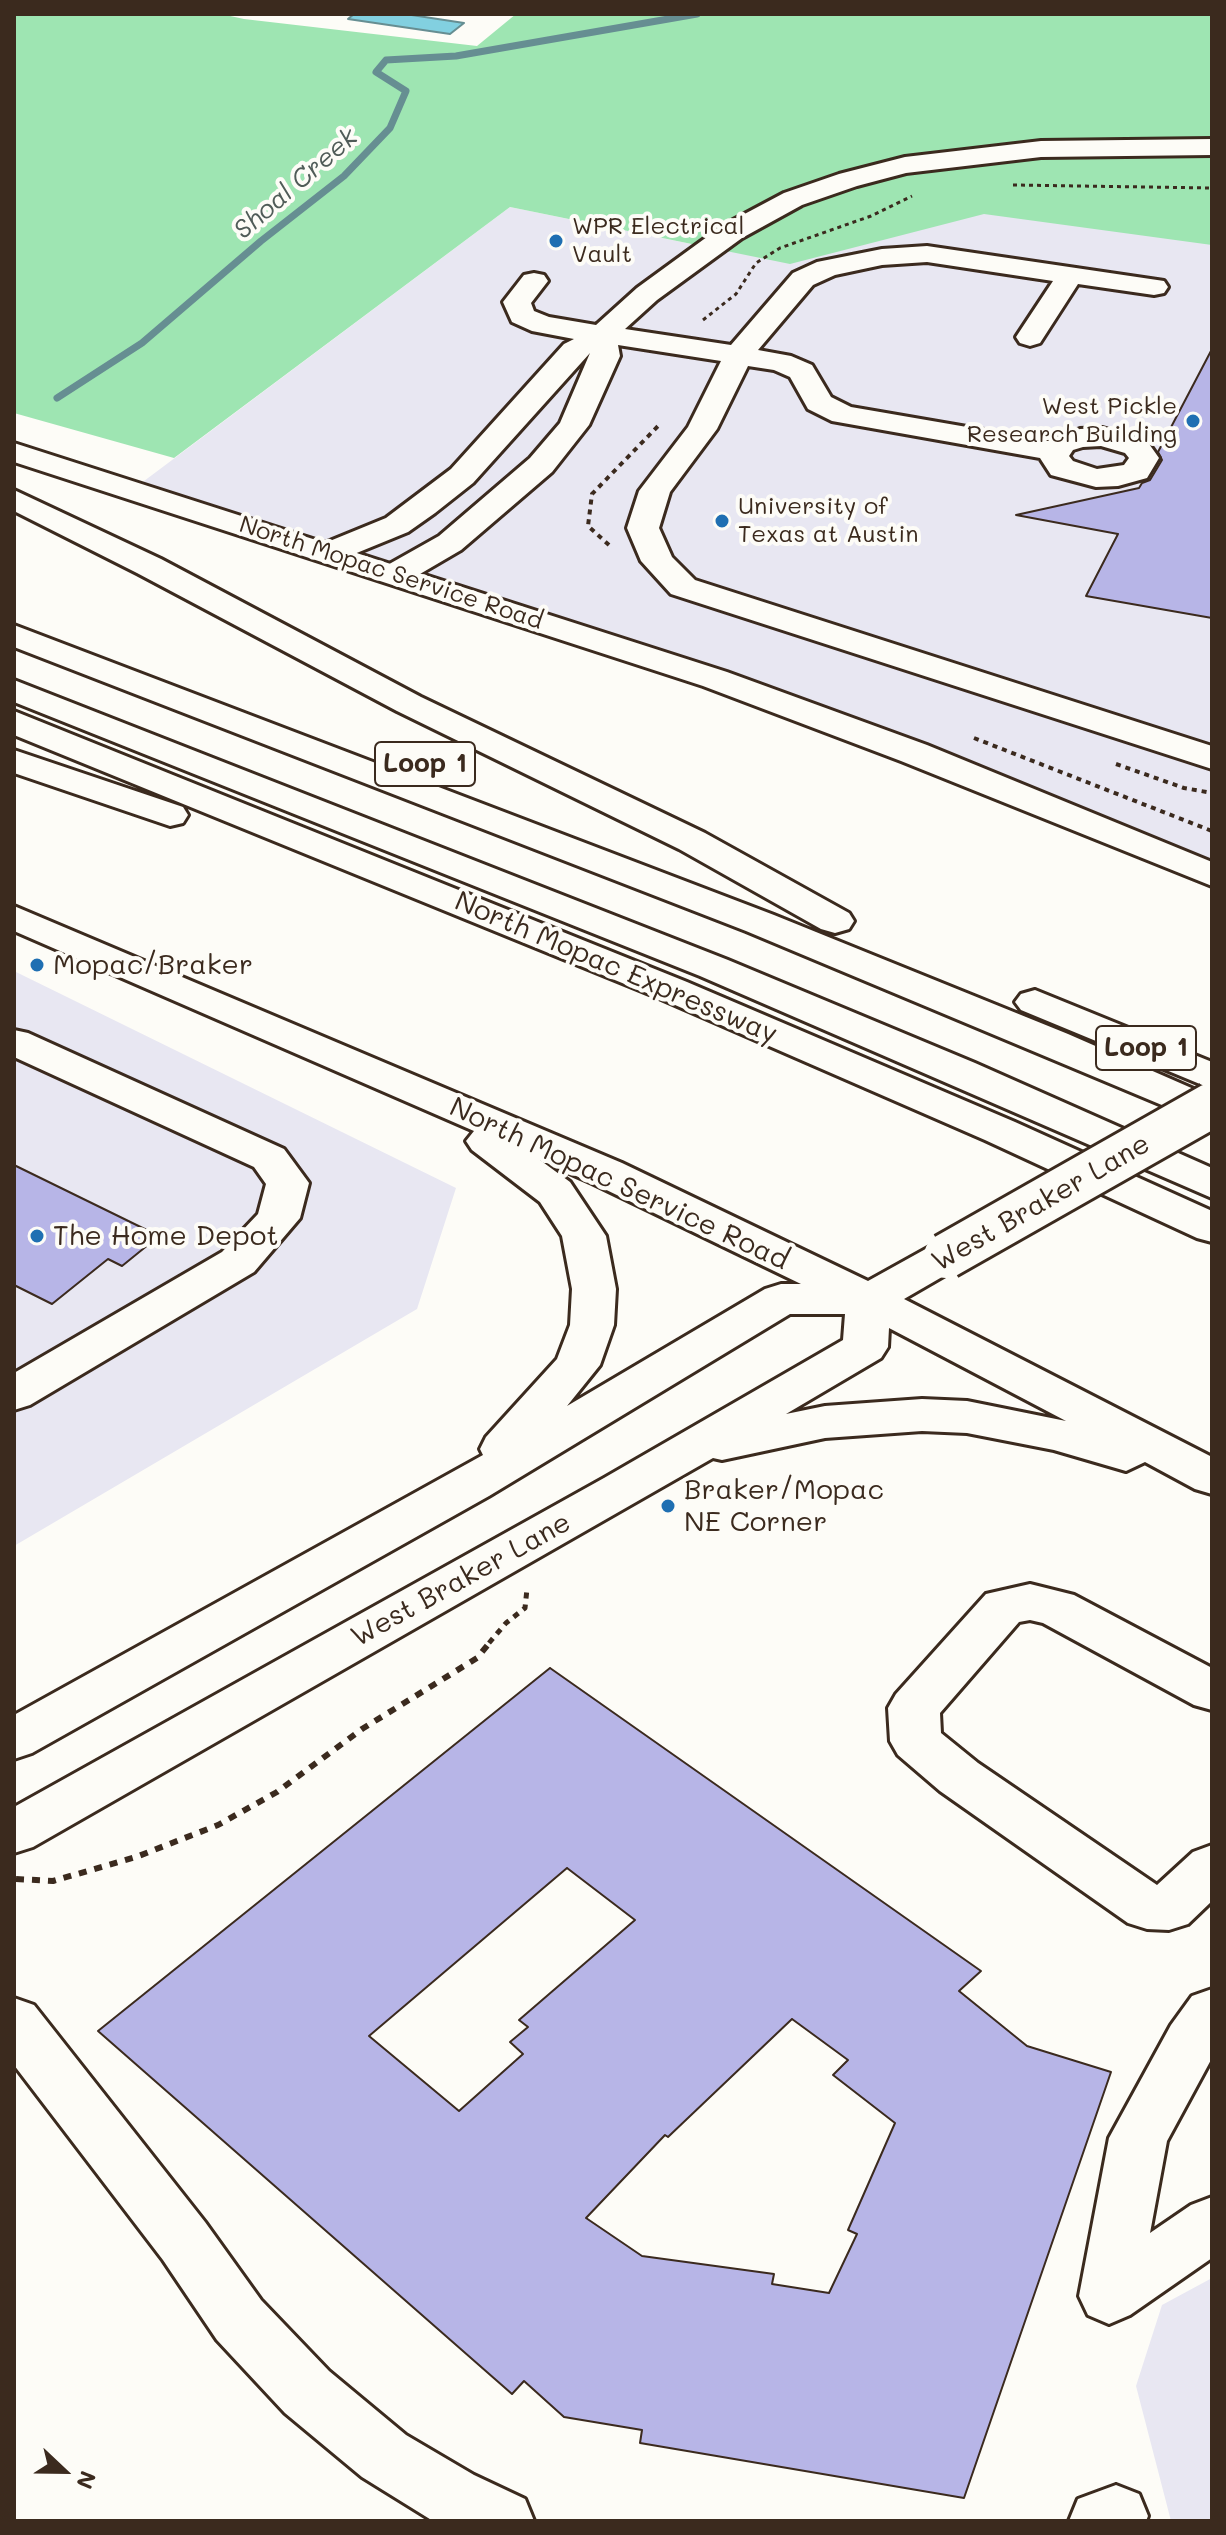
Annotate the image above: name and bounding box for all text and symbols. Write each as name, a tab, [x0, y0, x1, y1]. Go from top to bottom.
water label: Shoal Creek	[228, 122, 364, 246]
place label: WPR Electrical Vault	[572, 213, 745, 269]
marker: WPR Electrical Vault	[547, 232, 565, 250]
place label: West Pickle Research Building	[967, 393, 1177, 449]
marker: West Pickle Research Building	[1184, 412, 1202, 430]
place label: University of Texas at Austin	[738, 493, 919, 549]
street label: North Mopac Service Road	[236, 510, 546, 636]
marker: University of Texas at Austin	[713, 512, 731, 530]
road number: Loop 1	[375, 742, 475, 786]
street label: North Mopac Expressway	[450, 885, 782, 1051]
place label: Mopac/Braker	[53, 948, 253, 982]
marker: Mopac/Braker	[28, 956, 46, 974]
road number: Loop 1	[1096, 1026, 1196, 1070]
street label: North Mopac Service Road	[444, 1090, 794, 1278]
street label: West Braker Lane	[926, 1127, 1156, 1279]
place label: The Home Depot	[53, 1219, 279, 1253]
marker: The Home Depot	[28, 1227, 46, 1245]
place label: Braker/Mopac NE Corner	[684, 1473, 884, 1539]
marker: Braker/Mopac NE Corner	[659, 1497, 677, 1515]
street label: West Braker Lane	[345, 1506, 577, 1654]
north arrow	[24, 2431, 104, 2511]
text: N	[70, 2467, 103, 2493]

